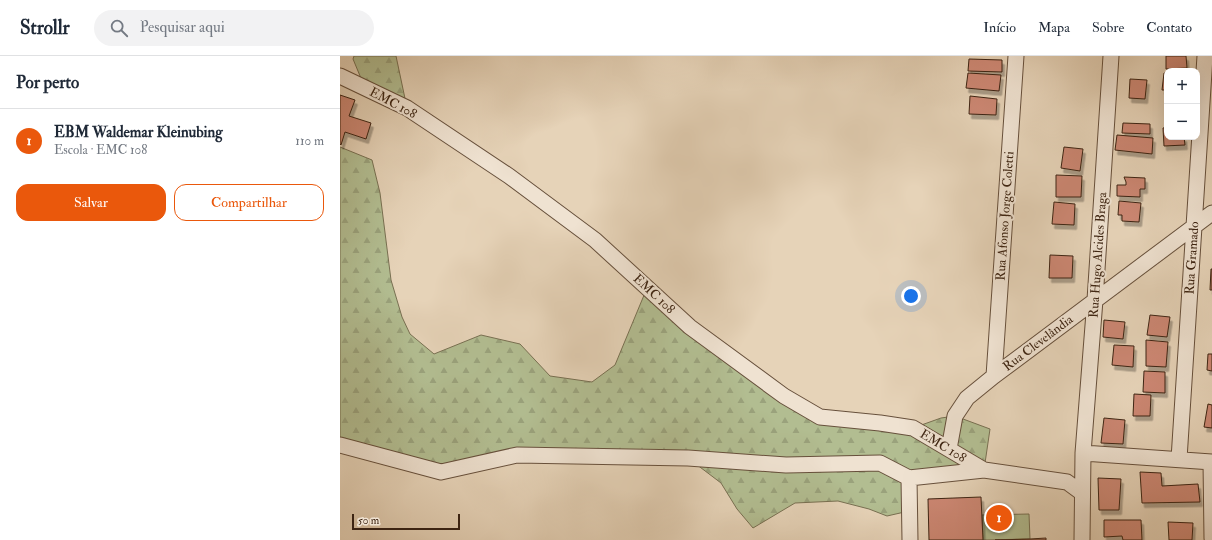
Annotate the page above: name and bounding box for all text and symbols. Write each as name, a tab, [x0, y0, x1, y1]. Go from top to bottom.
search box	[94, 10, 374, 46]
text: Strollr	[20, 16, 70, 40]
icon: search	[108, 17, 130, 39]
text: Pesquisar aqui	[140, 18, 225, 37]
text: Início	[983, 19, 1016, 36]
text: Mapa	[1038, 19, 1070, 36]
text: Sobre	[1092, 19, 1124, 36]
text: Contato	[1146, 19, 1192, 36]
map controls	[1164, 68, 1200, 140]
button: +	[1164, 68, 1200, 104]
text: Por perto	[16, 72, 79, 93]
street label: EMC 108	[367, 84, 419, 122]
button: −	[1164, 104, 1200, 140]
text: EBM Waldemar Kleinubing	[54, 123, 223, 142]
text: 1	[27, 133, 31, 149]
text: 110 m	[295, 133, 324, 149]
text: Escola · EMC 108	[54, 142, 147, 158]
street label: Rua Afonso Jorge Coletti	[992, 150, 1018, 281]
button: Salvar	[16, 184, 166, 221]
button: Compartilhar	[174, 184, 324, 221]
street label: Rua Hugo Alcides Braga	[1086, 191, 1110, 319]
street label: Rua Gramado	[1181, 221, 1203, 295]
street label: EMC 108	[630, 271, 678, 317]
your location	[901, 286, 921, 306]
street label: Rua Clevelândia	[1000, 311, 1077, 375]
street label: EMC 108	[917, 426, 969, 466]
pin: 1	[986, 503, 1012, 533]
scale bar	[352, 512, 460, 531]
text: 50 m	[358, 514, 379, 527]

